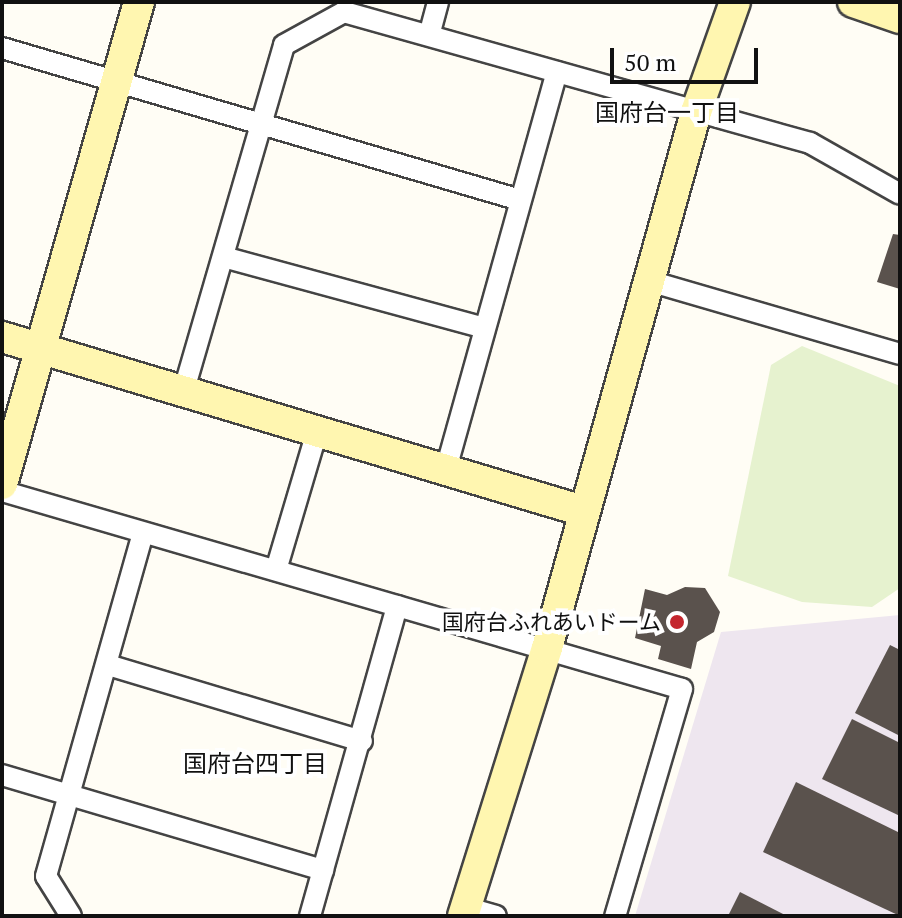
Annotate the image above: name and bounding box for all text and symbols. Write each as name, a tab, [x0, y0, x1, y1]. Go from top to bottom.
scale bar	[614, 32, 762, 82]
text: 50 m	[624, 46, 676, 78]
district label: 国府台一丁目	[595, 99, 739, 127]
place label: 国府台ふれあいドーム	[441, 609, 661, 635]
marker: 国府台ふれあいドーム	[668, 613, 686, 631]
district label: 国府台四丁目	[183, 750, 327, 778]

